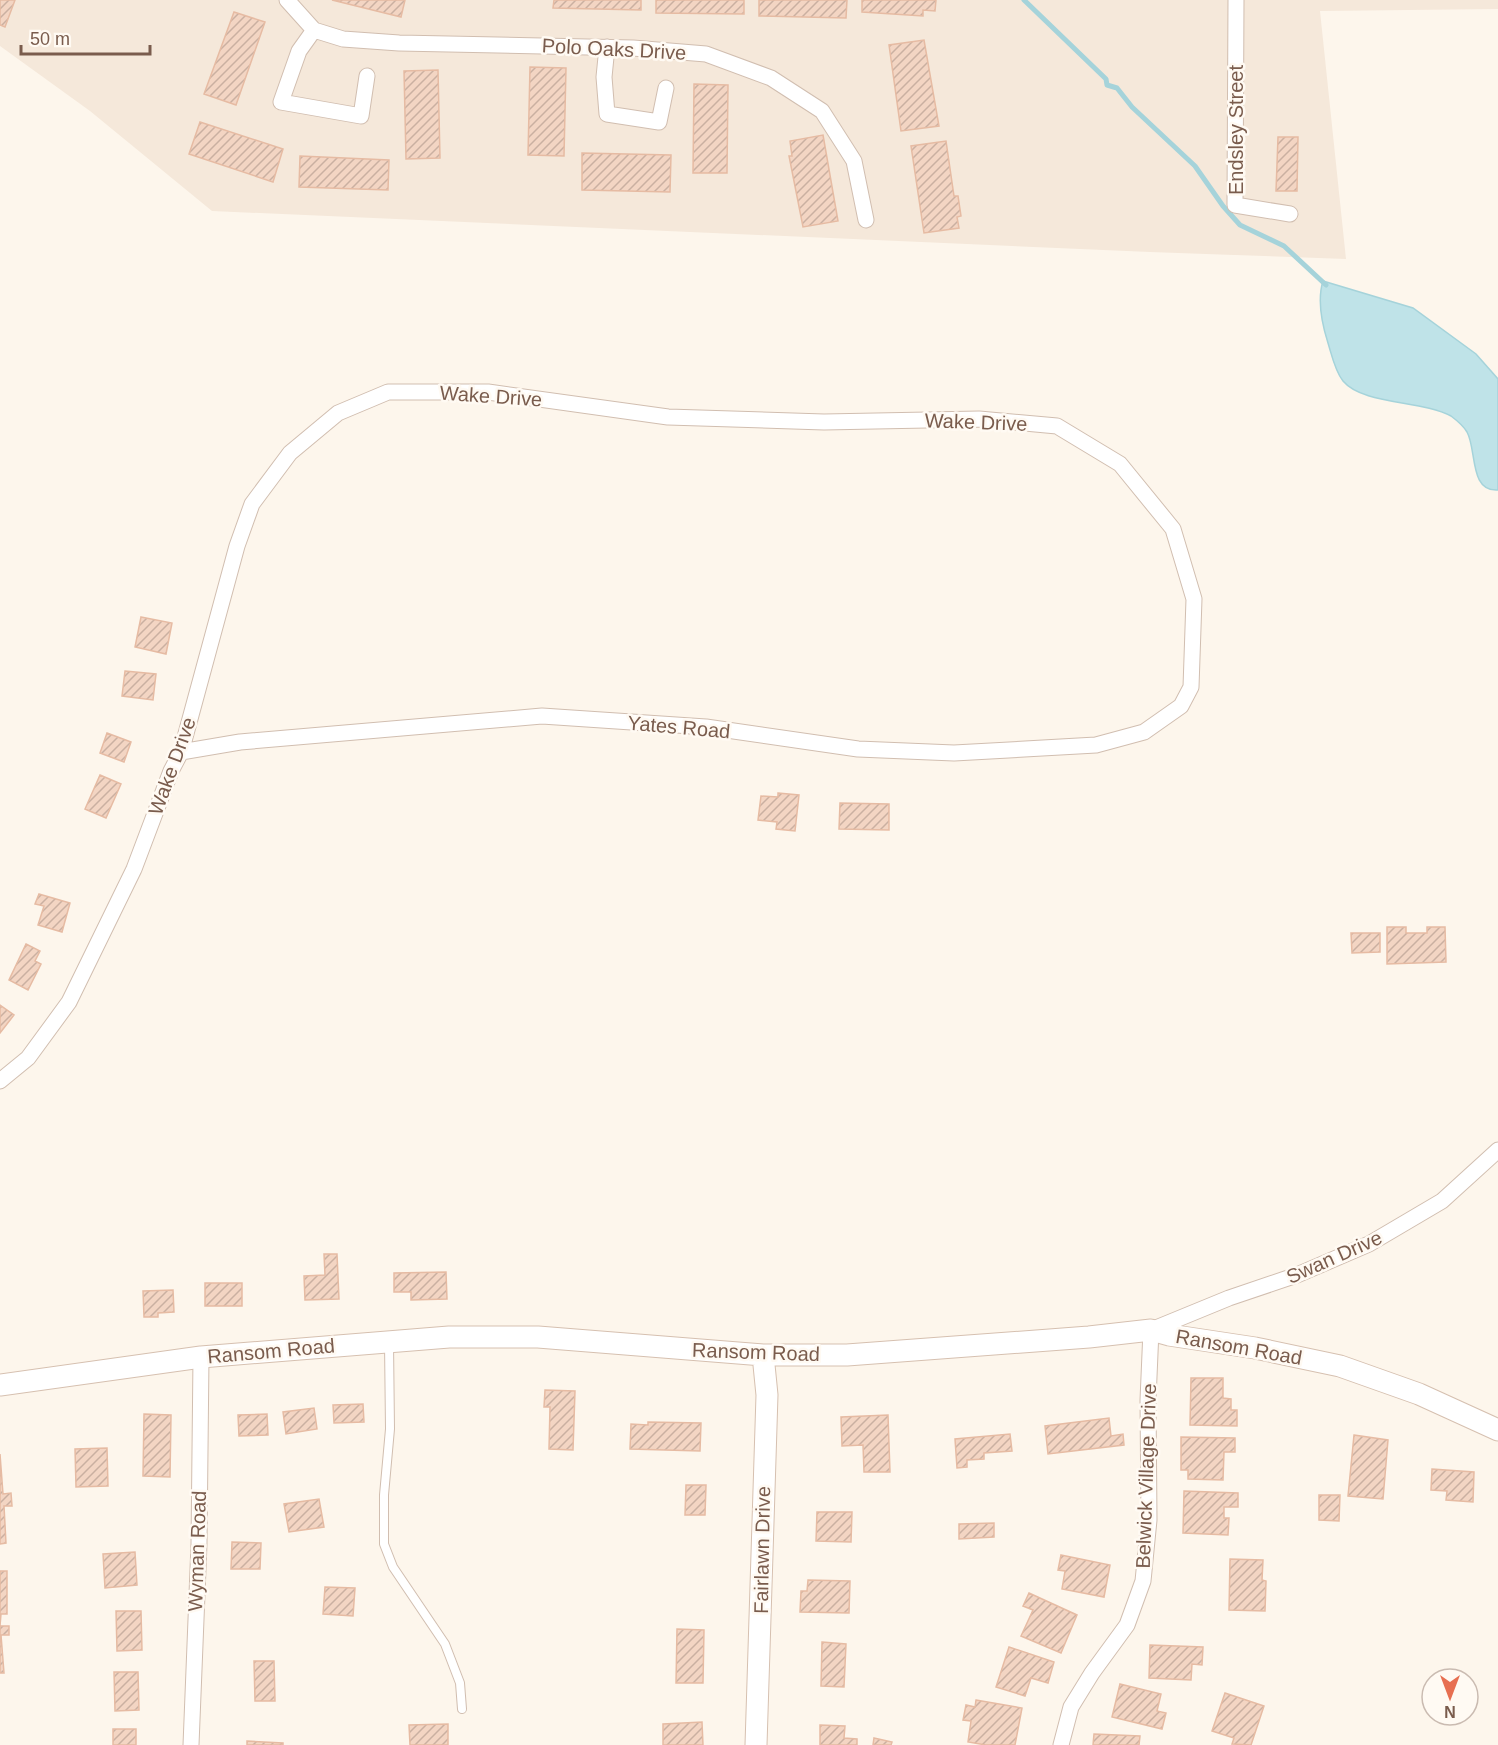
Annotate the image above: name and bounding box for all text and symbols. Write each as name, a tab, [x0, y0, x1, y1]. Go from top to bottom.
scale bar	[21, 18, 150, 56]
text: 50 m	[30, 29, 70, 49]
street label: Polo Oaks Drive	[541, 34, 687, 64]
street label: Endsley Street	[1225, 65, 1247, 195]
street label: Wake Drive	[439, 381, 543, 411]
street label: Wake Drive	[924, 409, 1028, 435]
street label: Yates Road	[627, 712, 731, 742]
street label: Wake Drive	[144, 714, 200, 818]
street label: Swan Drive	[1283, 1226, 1385, 1288]
street label: Ransom Road	[1174, 1325, 1304, 1369]
street label: Ransom Road	[206, 1334, 336, 1368]
street label: Ransom Road	[692, 1339, 820, 1365]
street label: Belwick Village Drive	[1132, 1383, 1160, 1569]
street label: Fairlawn Drive	[750, 1486, 774, 1614]
street label: Wyman Road	[184, 1490, 210, 1612]
north arrow	[1420, 1667, 1480, 1727]
text: N	[1444, 1703, 1456, 1720]

